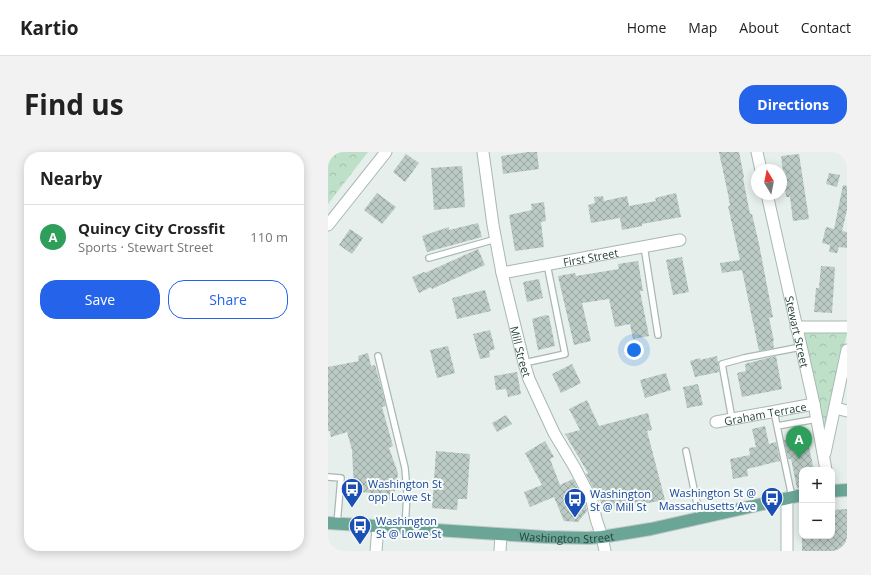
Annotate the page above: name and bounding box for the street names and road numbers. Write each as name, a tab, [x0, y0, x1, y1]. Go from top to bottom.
street label: First Street	[562, 244, 619, 269]
street label: Stewart Street	[783, 294, 813, 369]
street label: Mill Street	[508, 324, 535, 378]
street label: Graham Terrace	[723, 398, 808, 428]
street label: Washington Street	[519, 528, 615, 546]

